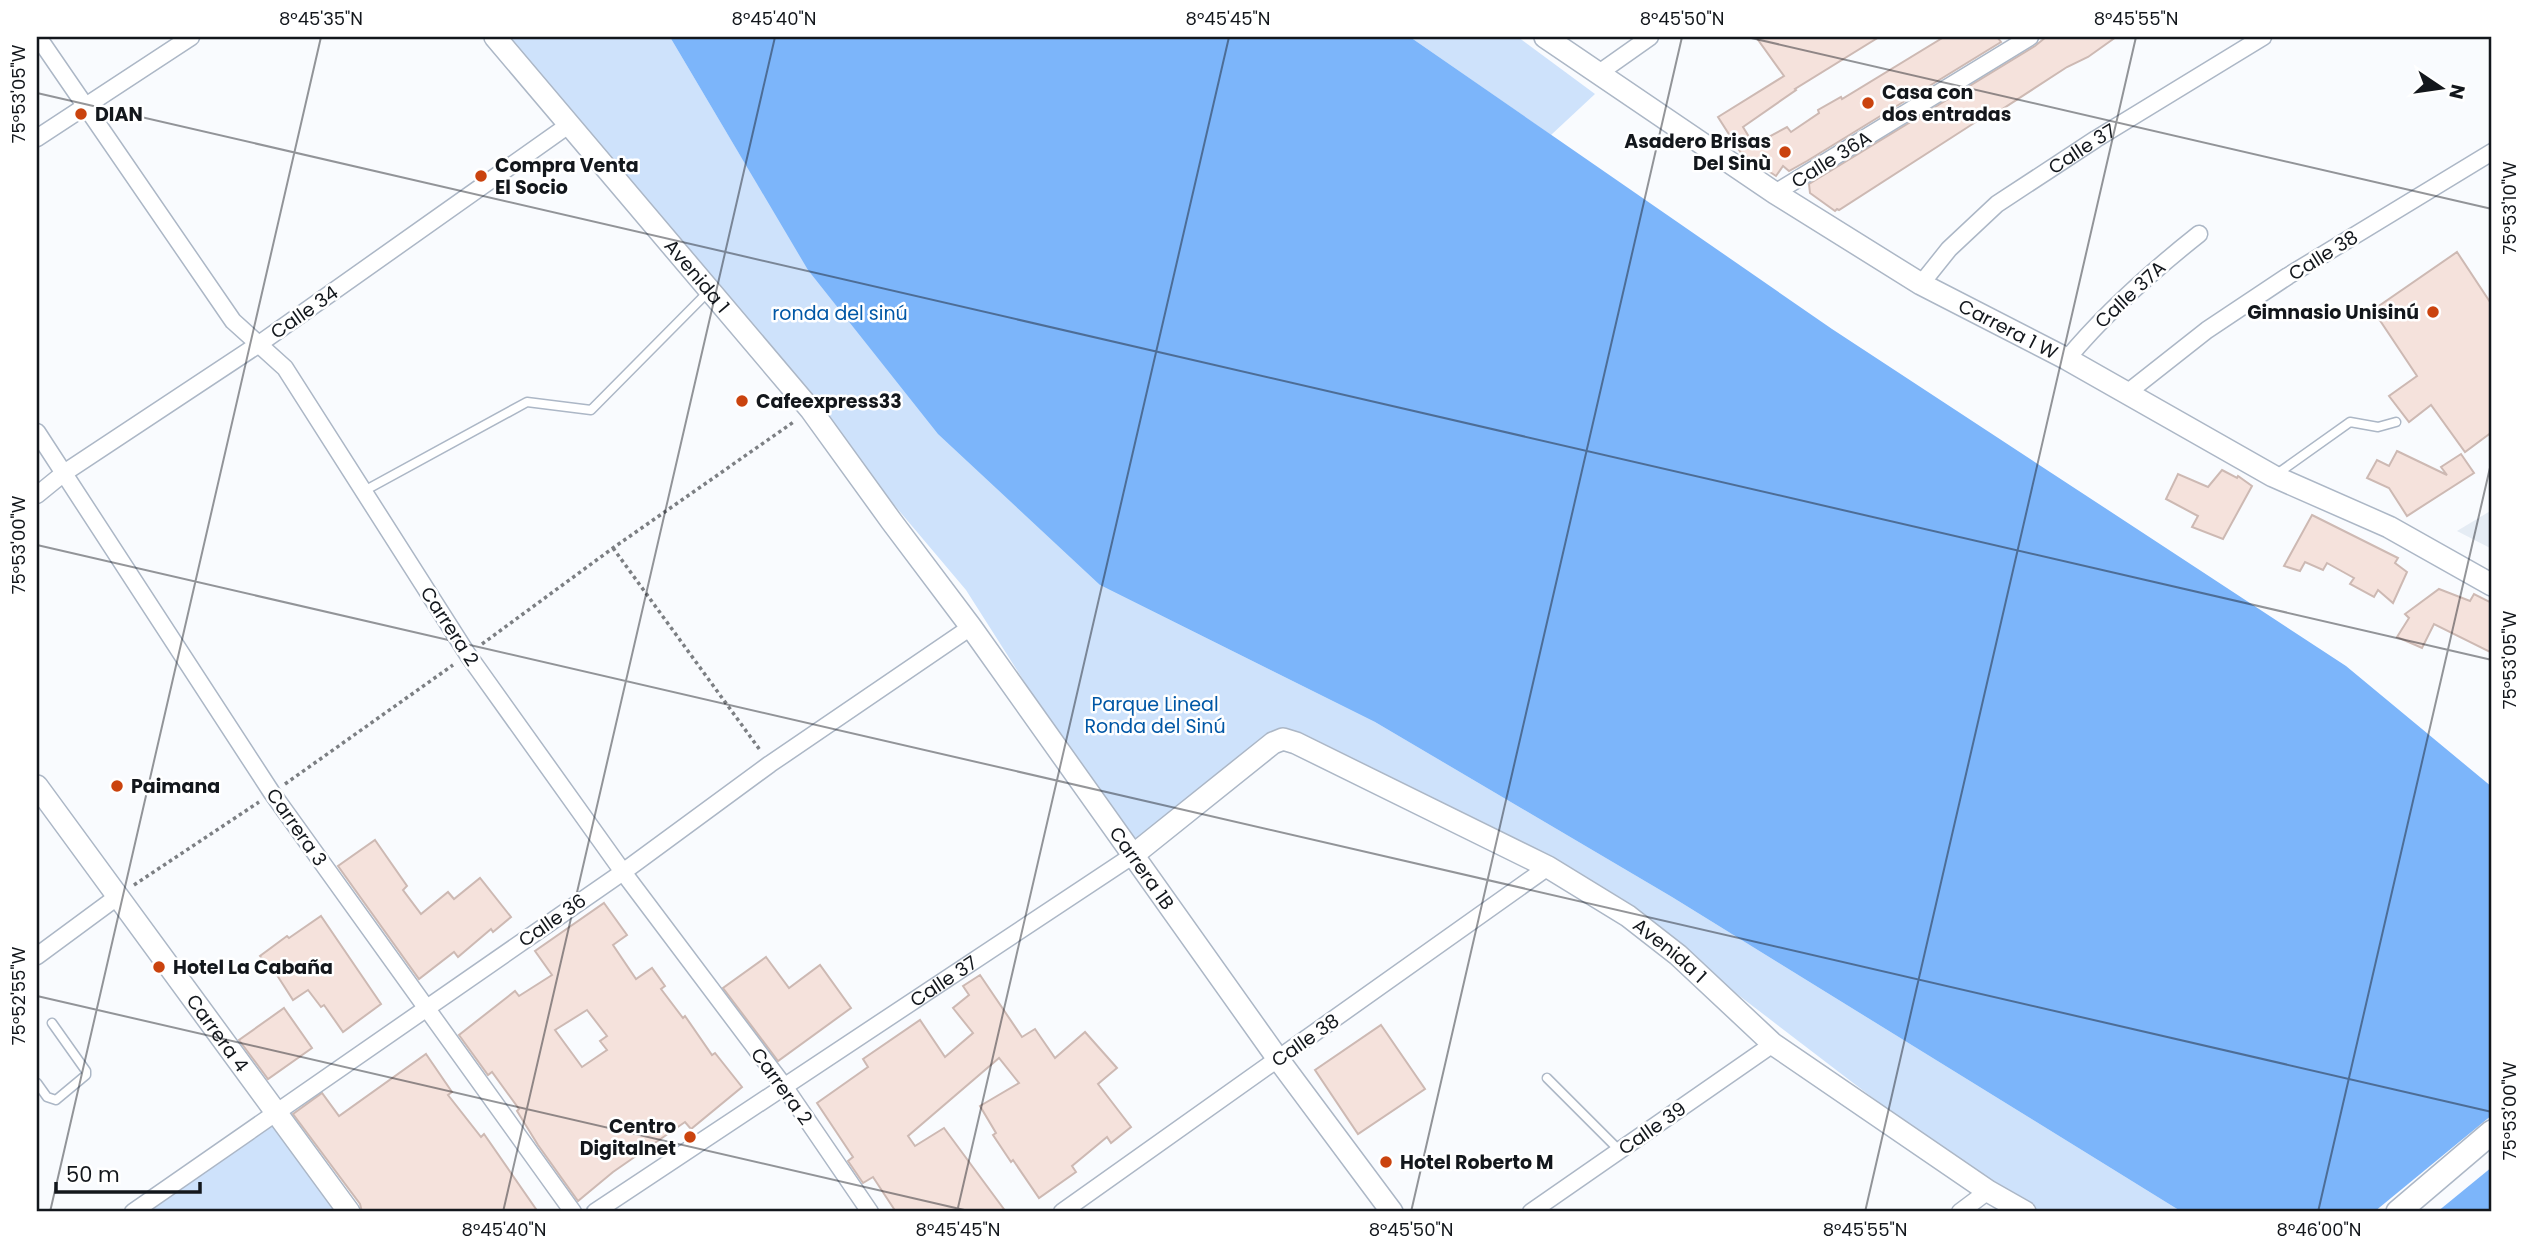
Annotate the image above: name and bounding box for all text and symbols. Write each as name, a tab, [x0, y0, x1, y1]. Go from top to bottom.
text: 8°45'35"N	[279, 6, 363, 31]
text: 8°45'40"N	[732, 6, 816, 31]
text: 8°45'45"N	[1186, 6, 1270, 31]
text: 8°45'50"N	[1640, 6, 1724, 31]
text: 8°45'55"N	[2094, 6, 2178, 31]
text: 75°53'05"W	[6, 44, 31, 143]
north arrow	[2406, 52, 2476, 122]
place label: Casa con dos entradas	[1882, 79, 2011, 128]
text: N	[2442, 82, 2472, 102]
marker: Casa con dos entradas	[1860, 95, 1876, 111]
place label: DIAN	[95, 101, 143, 128]
marker: DIAN	[73, 106, 89, 122]
street label: Calle 37	[2043, 117, 2121, 181]
street label: Calle 36A	[1786, 124, 1877, 195]
place label: Asadero Brisas Del Sinù	[1624, 128, 1771, 177]
marker: Asadero Brisas Del Sinù	[1777, 144, 1793, 160]
place label: Compra Venta El Socio	[495, 152, 639, 201]
text: 75°53'10"W	[2497, 161, 2522, 255]
marker: Compra Venta El Socio	[473, 168, 489, 184]
street label: Calle 38	[2284, 224, 2363, 287]
street label: Avenida 1	[658, 233, 736, 319]
street label: Calle 37A	[2089, 254, 2172, 334]
street label: Calle 34	[265, 279, 344, 346]
street label: Carrera 1 W	[1954, 293, 2063, 366]
place label: Gimnasio Unisinú	[2247, 299, 2419, 326]
park label: ronda del sinú	[772, 300, 908, 327]
marker: Gimnasio Unisinú	[2425, 304, 2441, 320]
place label: Cafeexpress33	[756, 388, 902, 415]
marker: Cafeexpress33	[734, 393, 750, 409]
text: 75°53'00"W	[6, 495, 31, 594]
street label: Carrera 2	[414, 581, 485, 671]
text: 75°53'05"W	[2497, 610, 2522, 709]
park label: Parque Lineal Ronda del Sinú	[1084, 691, 1226, 740]
place label: Paimana	[131, 773, 220, 800]
marker: Paimana	[109, 778, 125, 794]
street label: Carrera 3	[260, 783, 333, 872]
street label: Carrera 1B	[1103, 821, 1181, 915]
street label: Calle 36	[513, 887, 592, 954]
street label: Avenida 1	[1627, 912, 1713, 989]
text: 75°52'55"W	[6, 946, 31, 1045]
street label: Calle 37	[905, 949, 983, 1014]
place label: Hotel La Cabaña	[173, 954, 333, 981]
marker: Hotel La Cabaña	[151, 959, 167, 975]
street label: Carrera 4	[180, 989, 255, 1078]
street label: Calle 38	[1266, 1007, 1345, 1074]
street label: Carrera 2	[744, 1042, 819, 1130]
text: 75°53'00"W	[2497, 1061, 2522, 1160]
street label: Calle 39	[1613, 1095, 1692, 1162]
place label: Centro Digitalnet	[580, 1113, 676, 1162]
marker: Centro Digitalnet	[682, 1129, 698, 1145]
place label: Hotel Roberto M	[1400, 1149, 1554, 1176]
scale bar	[56, 1151, 200, 1195]
marker: Hotel Roberto M	[1378, 1154, 1394, 1170]
text: 50 m	[66, 1160, 120, 1189]
text: 8°45'40"N	[462, 1217, 546, 1242]
text: 8°45'45"N	[916, 1217, 1000, 1242]
text: 8°45'50"N	[1369, 1217, 1453, 1242]
text: 8°45'55"N	[1823, 1217, 1907, 1242]
text: 8°46'00"N	[2277, 1217, 2361, 1242]

